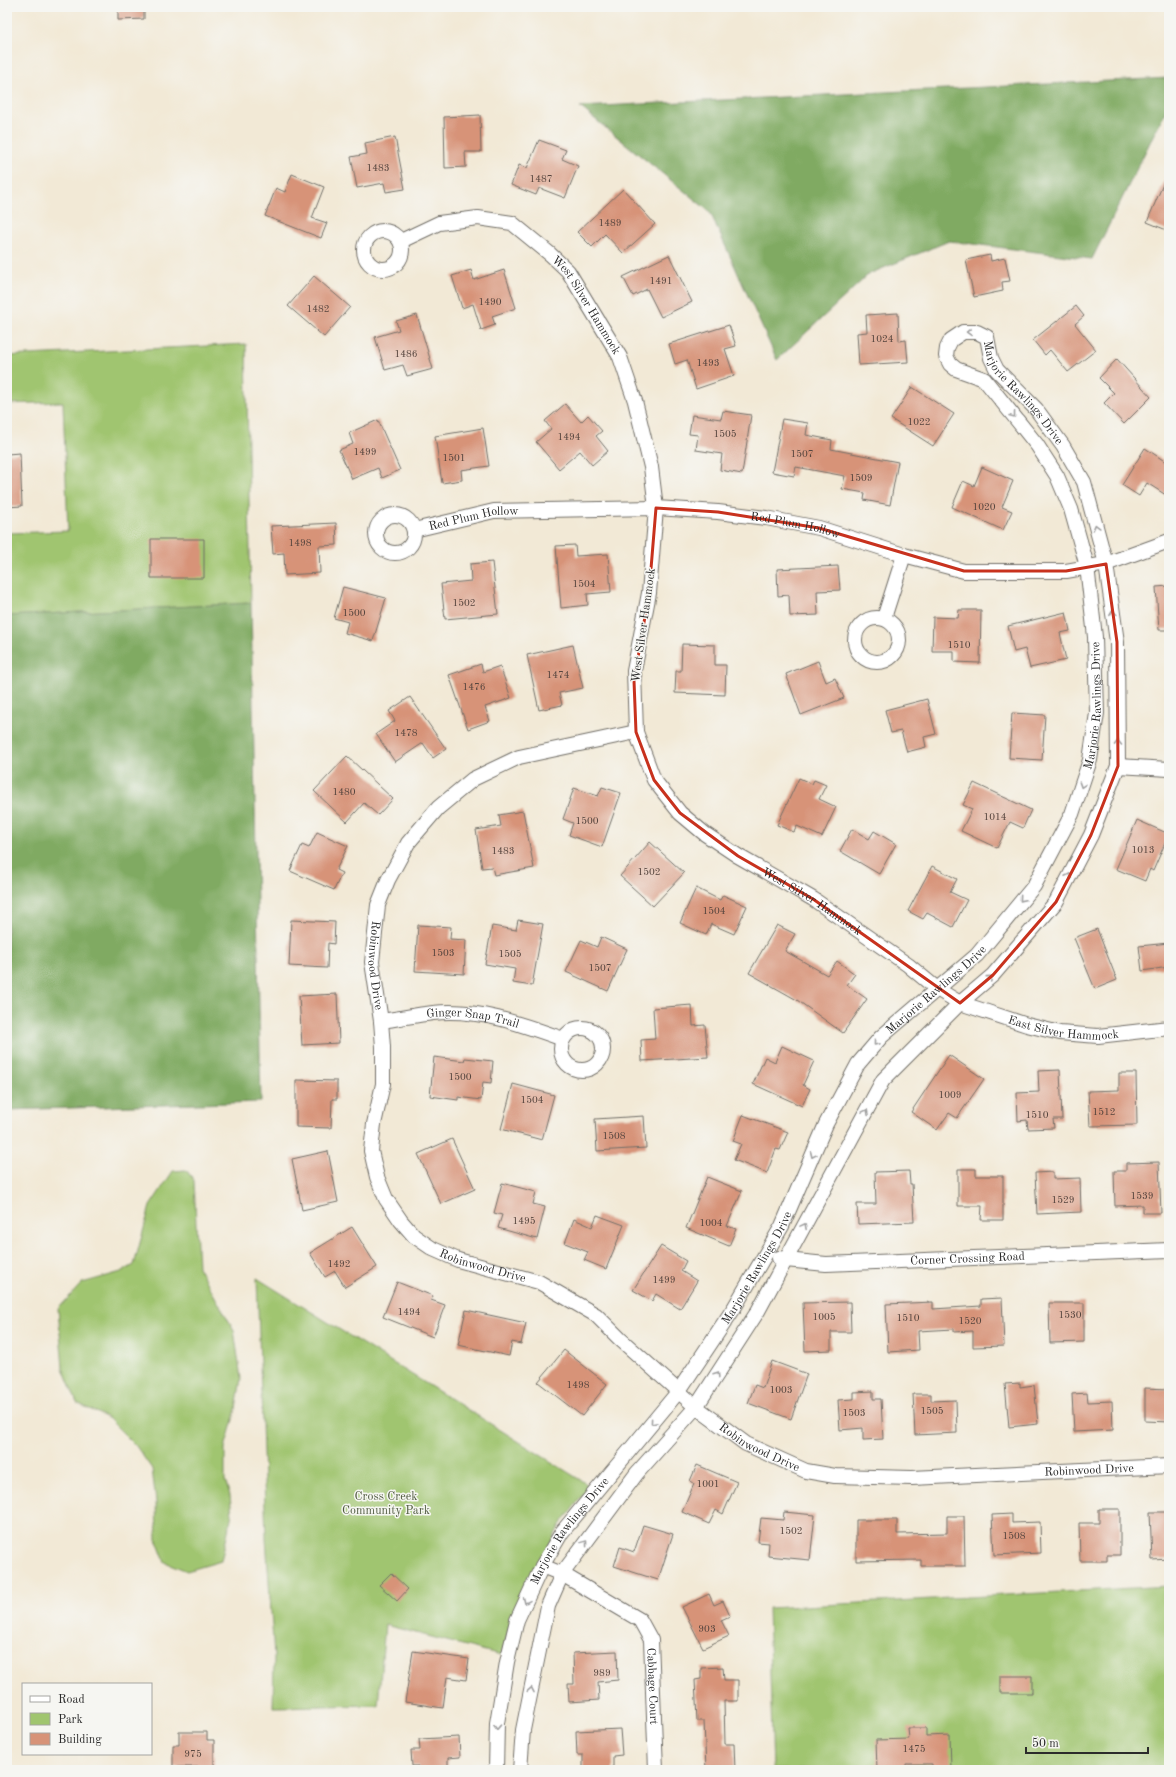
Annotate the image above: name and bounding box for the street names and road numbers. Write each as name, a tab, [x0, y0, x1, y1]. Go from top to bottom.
street label: West Silver Hammock	[549, 254, 622, 357]
street label: Marjorie Rawlings Drive	[981, 340, 1065, 448]
street label: Red Plum Hollow	[428, 505, 519, 533]
street label: Red Plum Hollow	[750, 511, 842, 542]
street label: West Silver Hammock	[630, 567, 658, 683]
street label: Marjorie Rawlings Drive	[1082, 641, 1104, 771]
street label: West Silver Hammock	[760, 866, 864, 938]
street label: Robinwood Drive	[365, 920, 384, 1011]
street label: Marjorie Rawlings Drive	[884, 943, 989, 1037]
street label: Ginger Snap Trail	[426, 1007, 521, 1031]
street label: East Silver Hammock	[1006, 1014, 1120, 1043]
street label: Marjorie Rawlings Drive	[720, 1209, 795, 1327]
street label: Robinwood Drive	[437, 1248, 527, 1285]
street label: Corner Crossing Road	[910, 1251, 1025, 1268]
street label: Robinwood Drive	[717, 1421, 802, 1474]
street label: Robinwood Drive	[1044, 1463, 1135, 1479]
street label: Marjorie Rawlings Drive	[529, 1475, 612, 1587]
street label: Cabbage Court	[644, 1647, 659, 1725]

